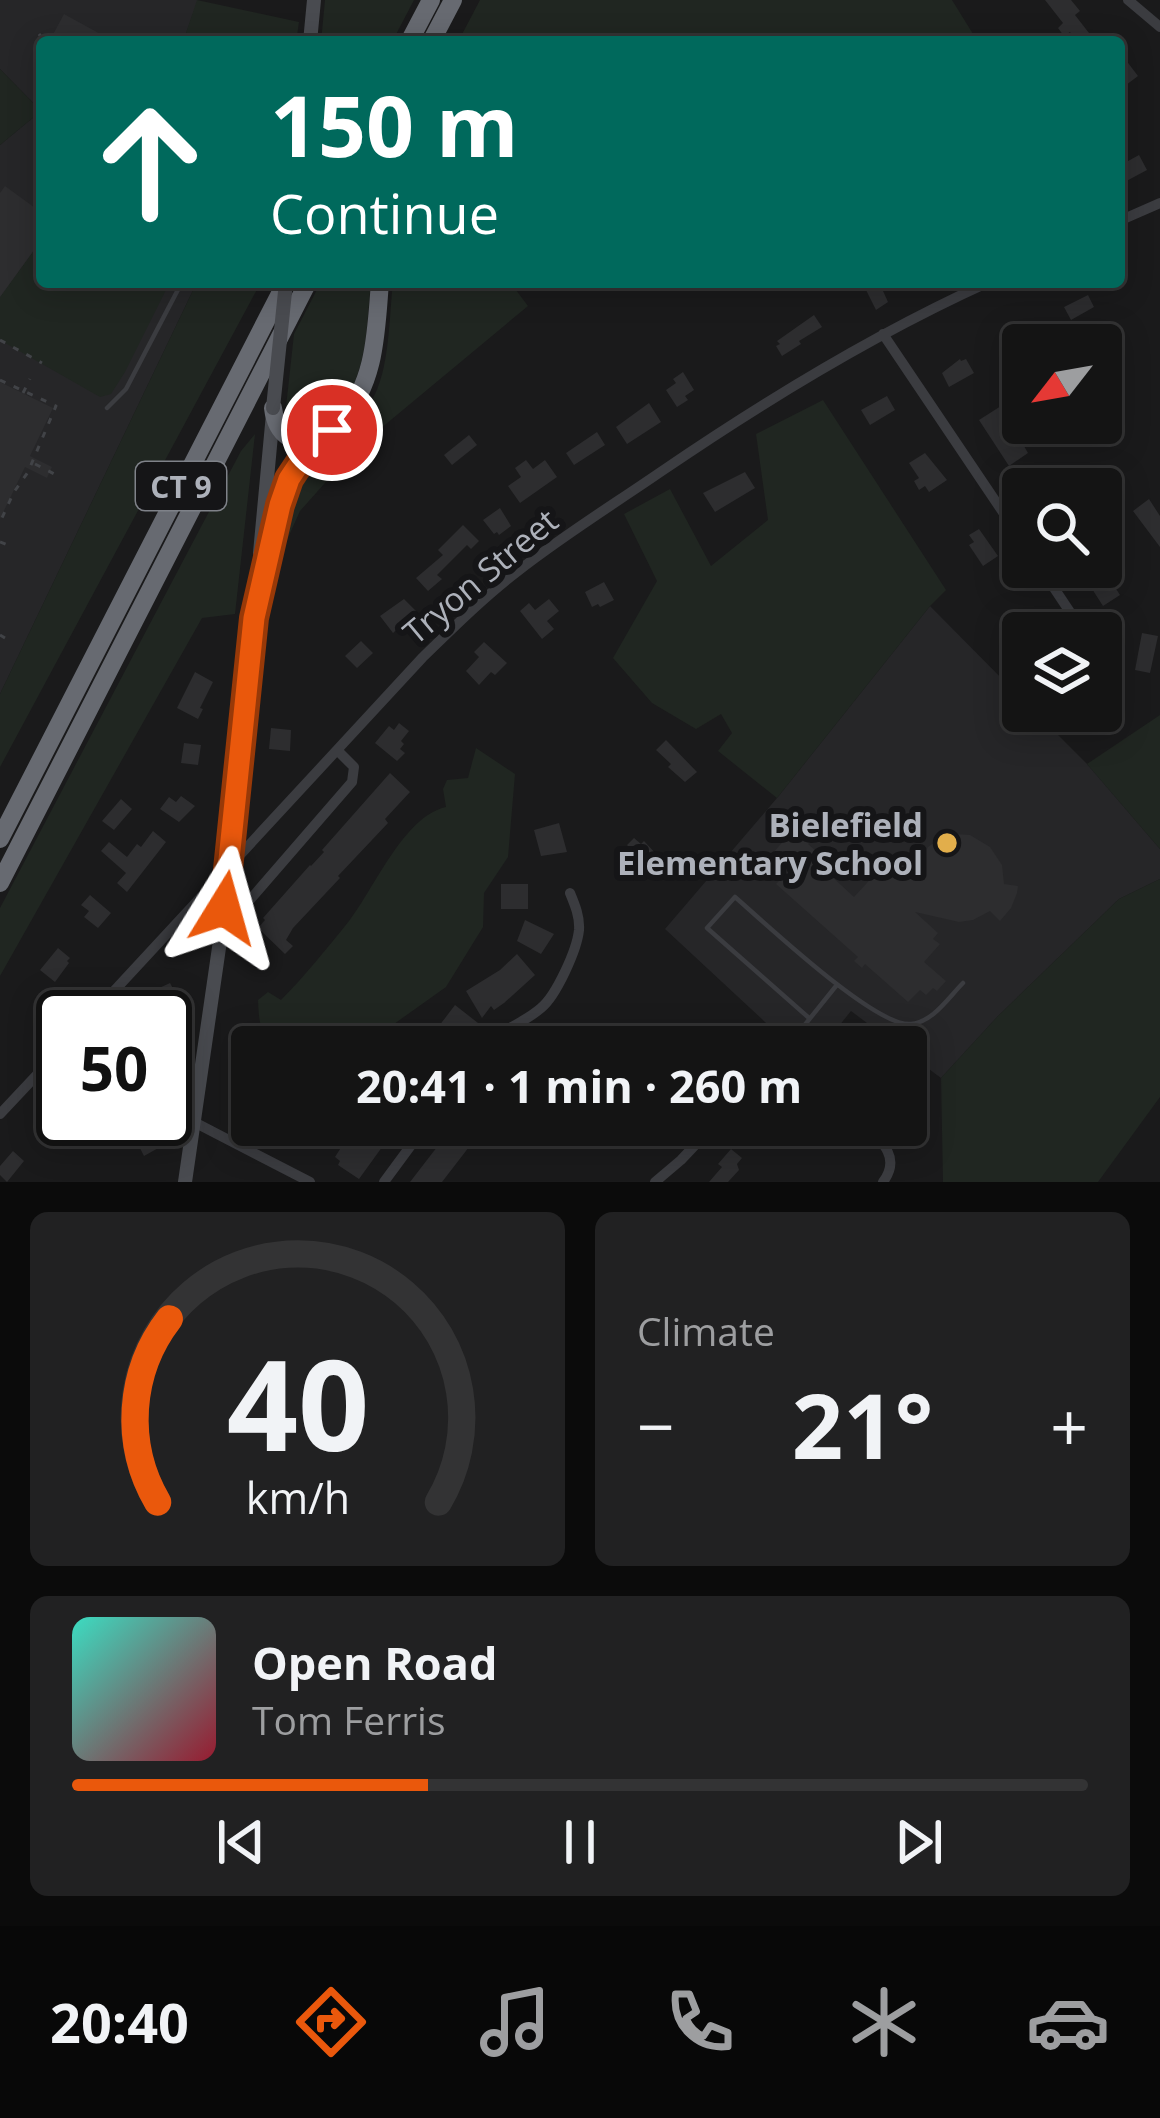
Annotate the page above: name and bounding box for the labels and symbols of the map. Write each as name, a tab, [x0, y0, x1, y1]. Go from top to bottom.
north arrow	[1002, 324, 1122, 444]
pin	[281, 379, 383, 481]
road number: CT 9	[136, 462, 226, 510]
street label: Tryon Street	[393, 498, 567, 654]
place label: Bielefield Elementary School	[617, 802, 923, 885]
marker: Bielefield Elementary School	[934, 830, 960, 856]
position arrow	[161, 845, 287, 971]
speed limit sign: 50	[36, 990, 192, 1146]

